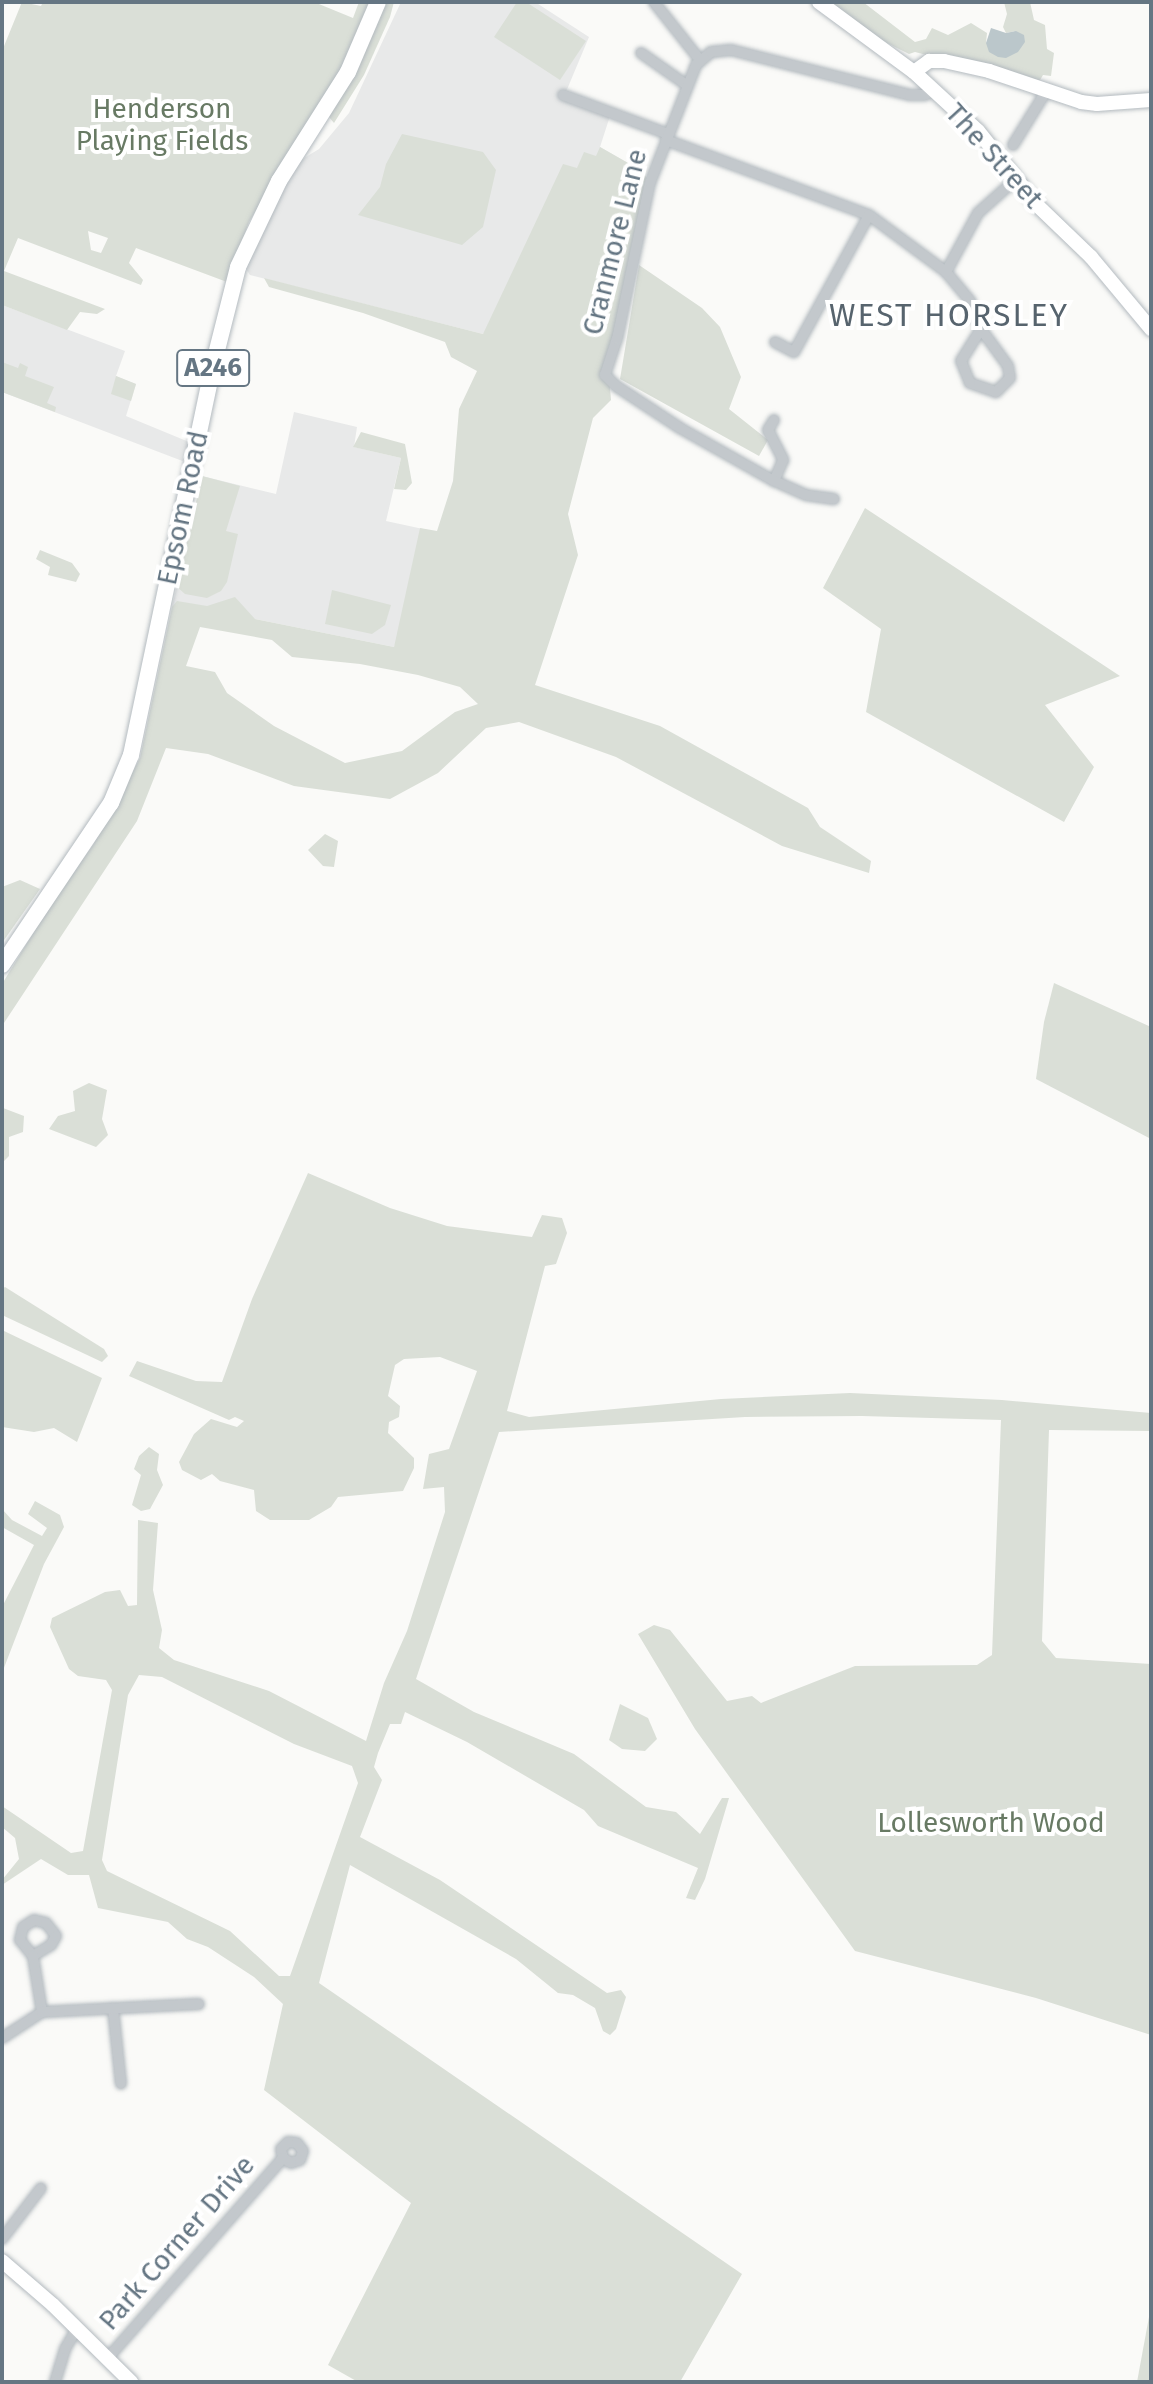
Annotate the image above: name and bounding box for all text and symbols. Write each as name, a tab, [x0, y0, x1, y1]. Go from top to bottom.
park label: Henderson Playing Fields	[76, 92, 248, 158]
street label: The Street	[938, 97, 1050, 215]
street label: Cranmore Lane	[576, 146, 654, 338]
district label: WEST HORSLEY	[829, 296, 1069, 334]
road number: A246	[175, 346, 251, 390]
street label: Epsom Road	[150, 428, 216, 588]
park label: Lollesworth Wood	[877, 1806, 1105, 1840]
street label: Park Corner Drive	[92, 2149, 262, 2337]

